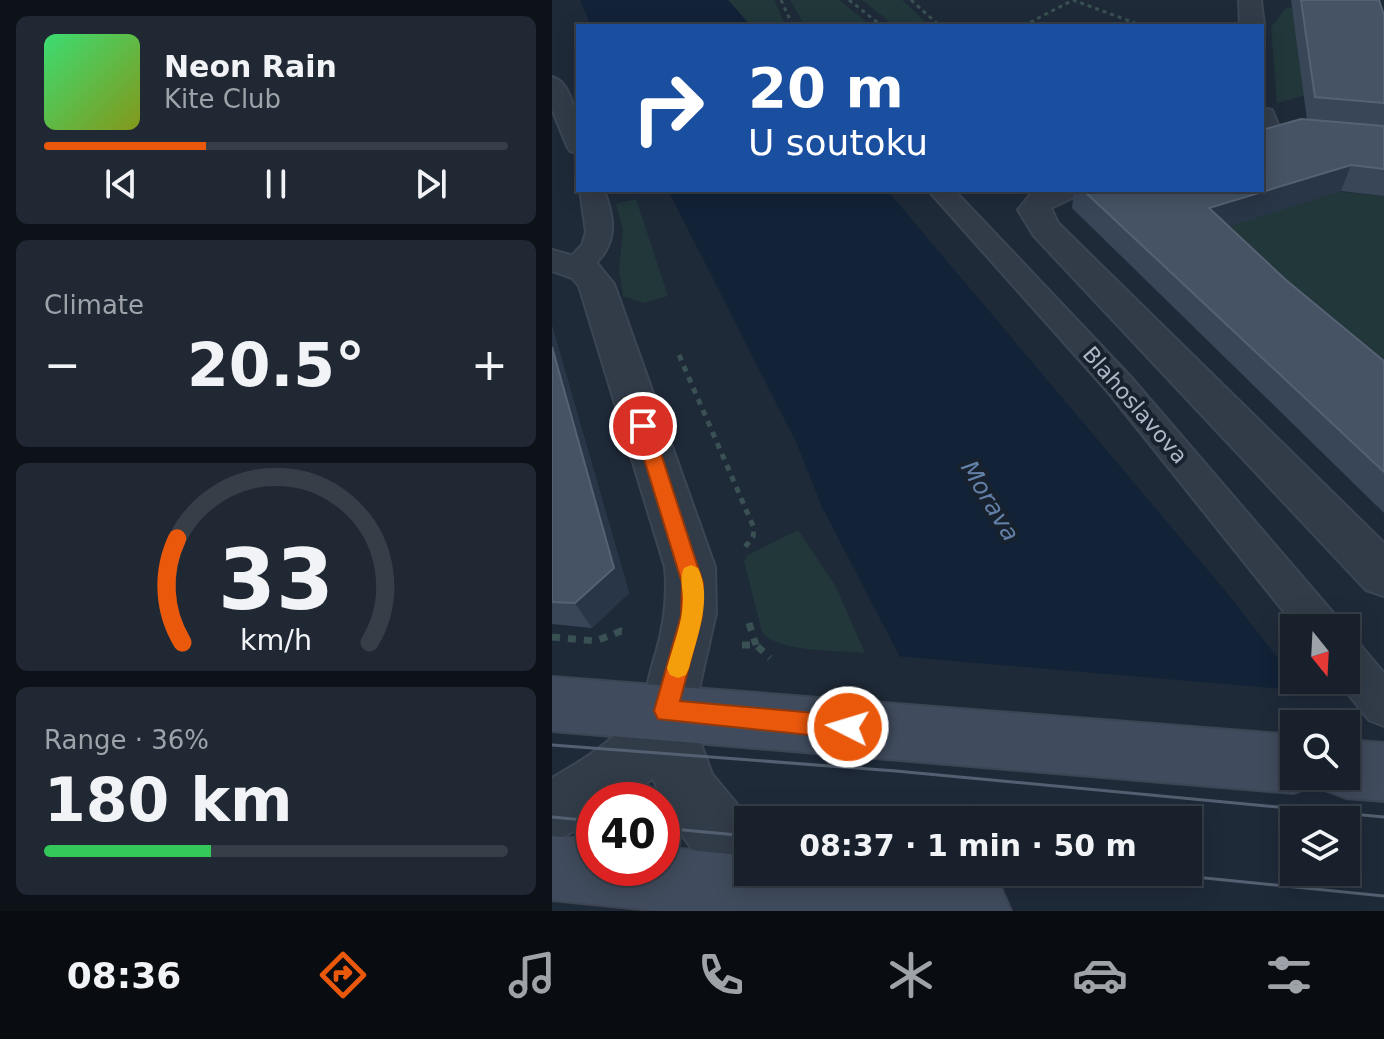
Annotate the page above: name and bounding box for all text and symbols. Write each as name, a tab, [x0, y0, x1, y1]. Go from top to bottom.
text: Neon Rain	[164, 49, 337, 84]
text: 20 m	[748, 55, 904, 120]
icon: right	[616, 56, 720, 160]
text: Kite Club	[164, 84, 281, 114]
text: U soutoku	[748, 122, 928, 163]
icon: previous	[99, 162, 143, 206]
icon: pause	[254, 162, 298, 206]
icon: next	[409, 162, 453, 206]
text: Climate	[44, 290, 144, 320]
text: 20.5°	[187, 330, 365, 400]
text: −	[44, 339, 81, 390]
text: +	[471, 339, 508, 390]
street label: Blahoslavova	[1078, 342, 1192, 468]
pin	[609, 392, 677, 460]
icon: arrive	[621, 404, 665, 448]
water label: Morava	[955, 456, 1025, 546]
text: 33	[218, 532, 334, 629]
north arrow	[1280, 614, 1360, 694]
map controls	[1280, 614, 1360, 886]
text: km/h	[240, 624, 312, 658]
position arrow	[806, 685, 890, 769]
button: search	[1280, 710, 1360, 790]
text: Range · 36%	[44, 725, 209, 755]
text: 180 km	[44, 765, 293, 835]
speed limit sign: 40	[576, 782, 680, 886]
button: layers	[1280, 806, 1360, 886]
text: 08:37 · 1 min · 50 m	[799, 828, 1137, 863]
icon: directions	[315, 947, 371, 1003]
icon: music	[504, 947, 560, 1003]
icon: phone	[693, 947, 749, 1003]
icon: climate	[883, 947, 939, 1003]
icon: car	[1072, 947, 1128, 1003]
icon: filters	[1261, 947, 1317, 1003]
text: 08:36	[67, 955, 181, 996]

